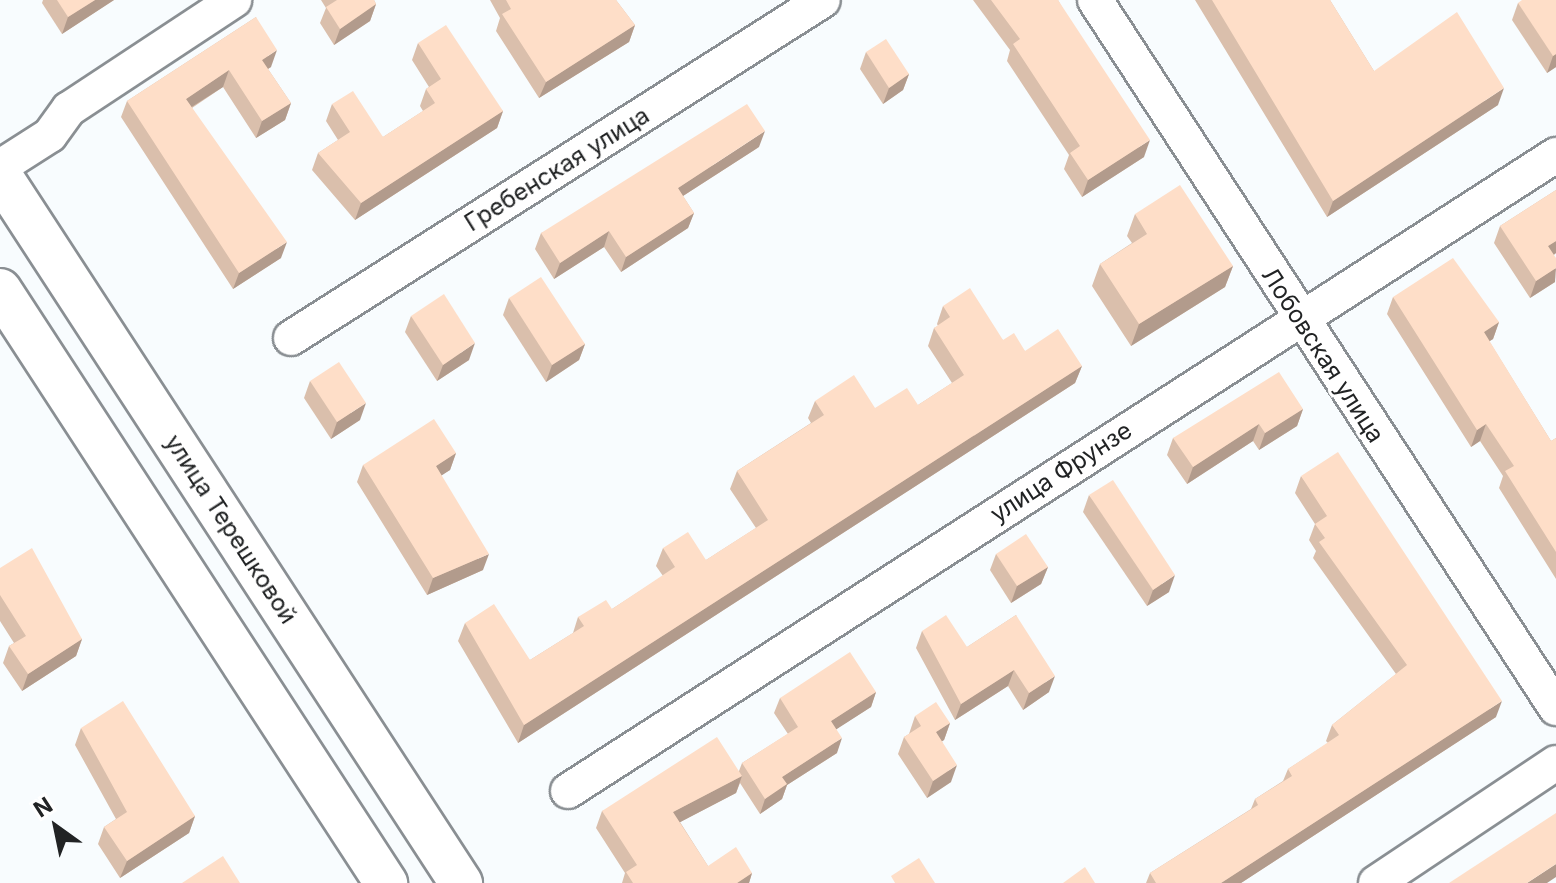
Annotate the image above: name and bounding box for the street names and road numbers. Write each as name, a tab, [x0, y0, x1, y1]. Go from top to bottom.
street label: Гребенская улица	[459, 101, 655, 237]
street label: Лобовская улица	[1256, 262, 1390, 448]
street label: улица Фрунзе	[985, 416, 1137, 528]
street label: улица Терешковой	[159, 429, 303, 629]

